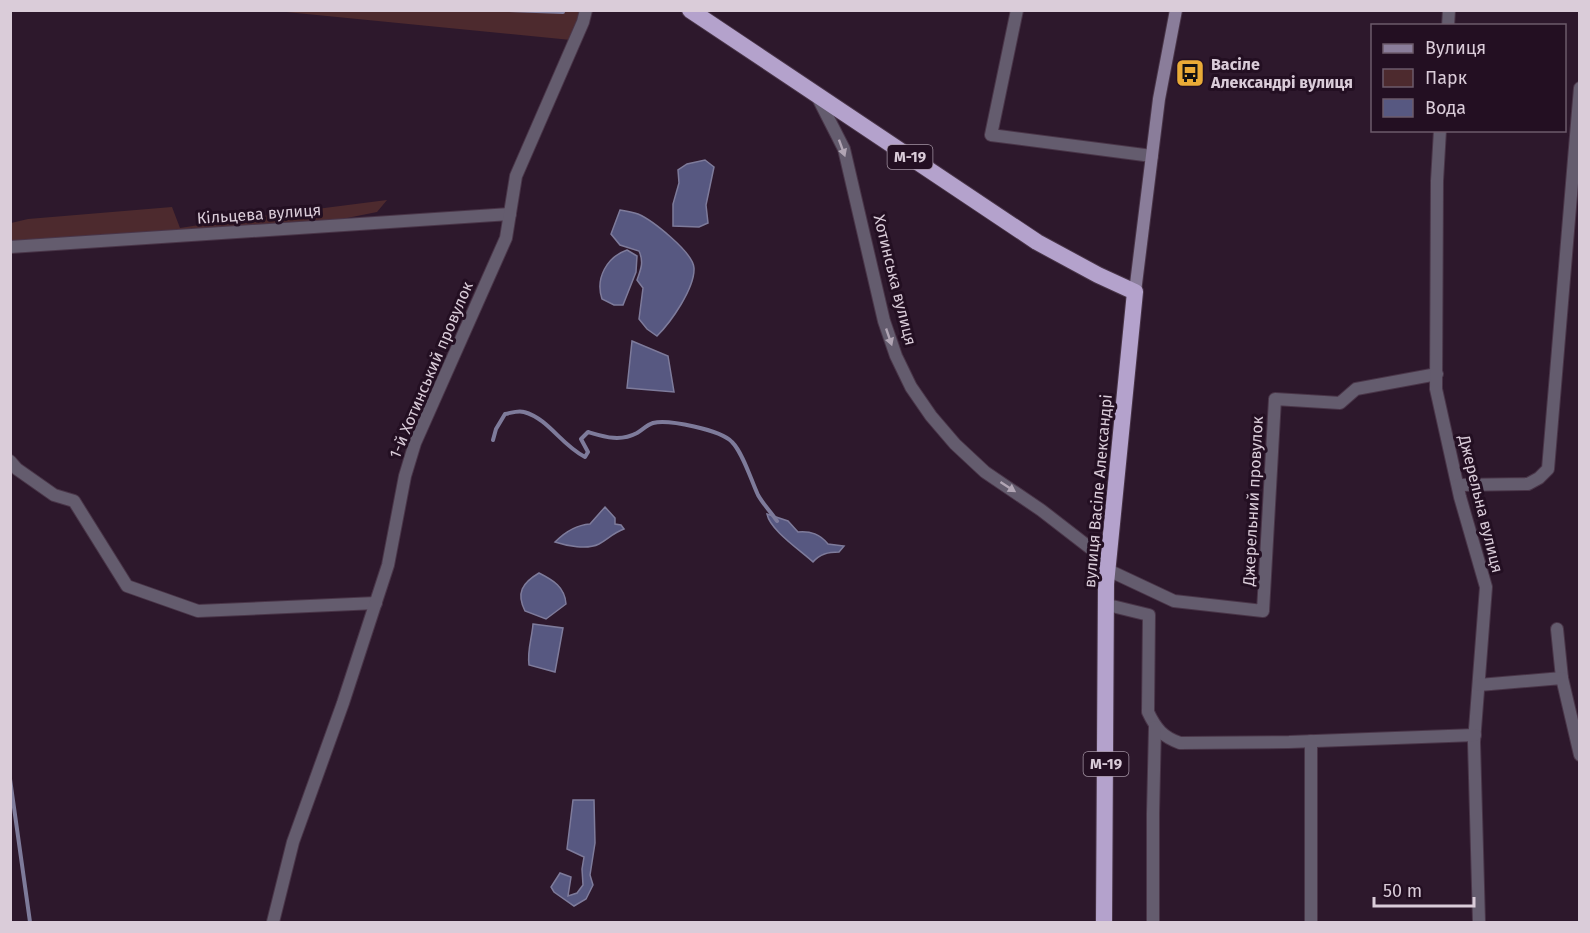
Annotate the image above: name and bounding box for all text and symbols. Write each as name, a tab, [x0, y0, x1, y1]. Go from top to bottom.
legend	[1371, 24, 1566, 132]
text: Вулиця	[1425, 37, 1486, 59]
place label: Васіле Александрі вулиця	[1210, 55, 1353, 92]
bus stop icon: Васіле Александрі вулиця	[1174, 57, 1206, 89]
text: Парк	[1425, 67, 1468, 89]
text: Вода	[1425, 97, 1466, 119]
one-way arrow	[838, 139, 848, 157]
road number: М-19	[888, 145, 932, 169]
street label: Кільцева вулиця	[196, 200, 322, 228]
street label: Хотинська вулиця	[870, 213, 920, 347]
street label: 1-й Хотинський провулок	[385, 278, 477, 461]
one-way arrow	[885, 328, 895, 346]
street label: вулиця Васіле Александрі	[1080, 393, 1116, 589]
street label: Джерельний провулок	[1239, 415, 1267, 587]
street label: Джерельна вулиця	[1454, 432, 1507, 575]
one-way arrow	[1000, 481, 1016, 492]
road number: М-19	[1084, 752, 1128, 776]
scale bar	[1374, 870, 1474, 908]
text: 50 m	[1383, 880, 1422, 902]

